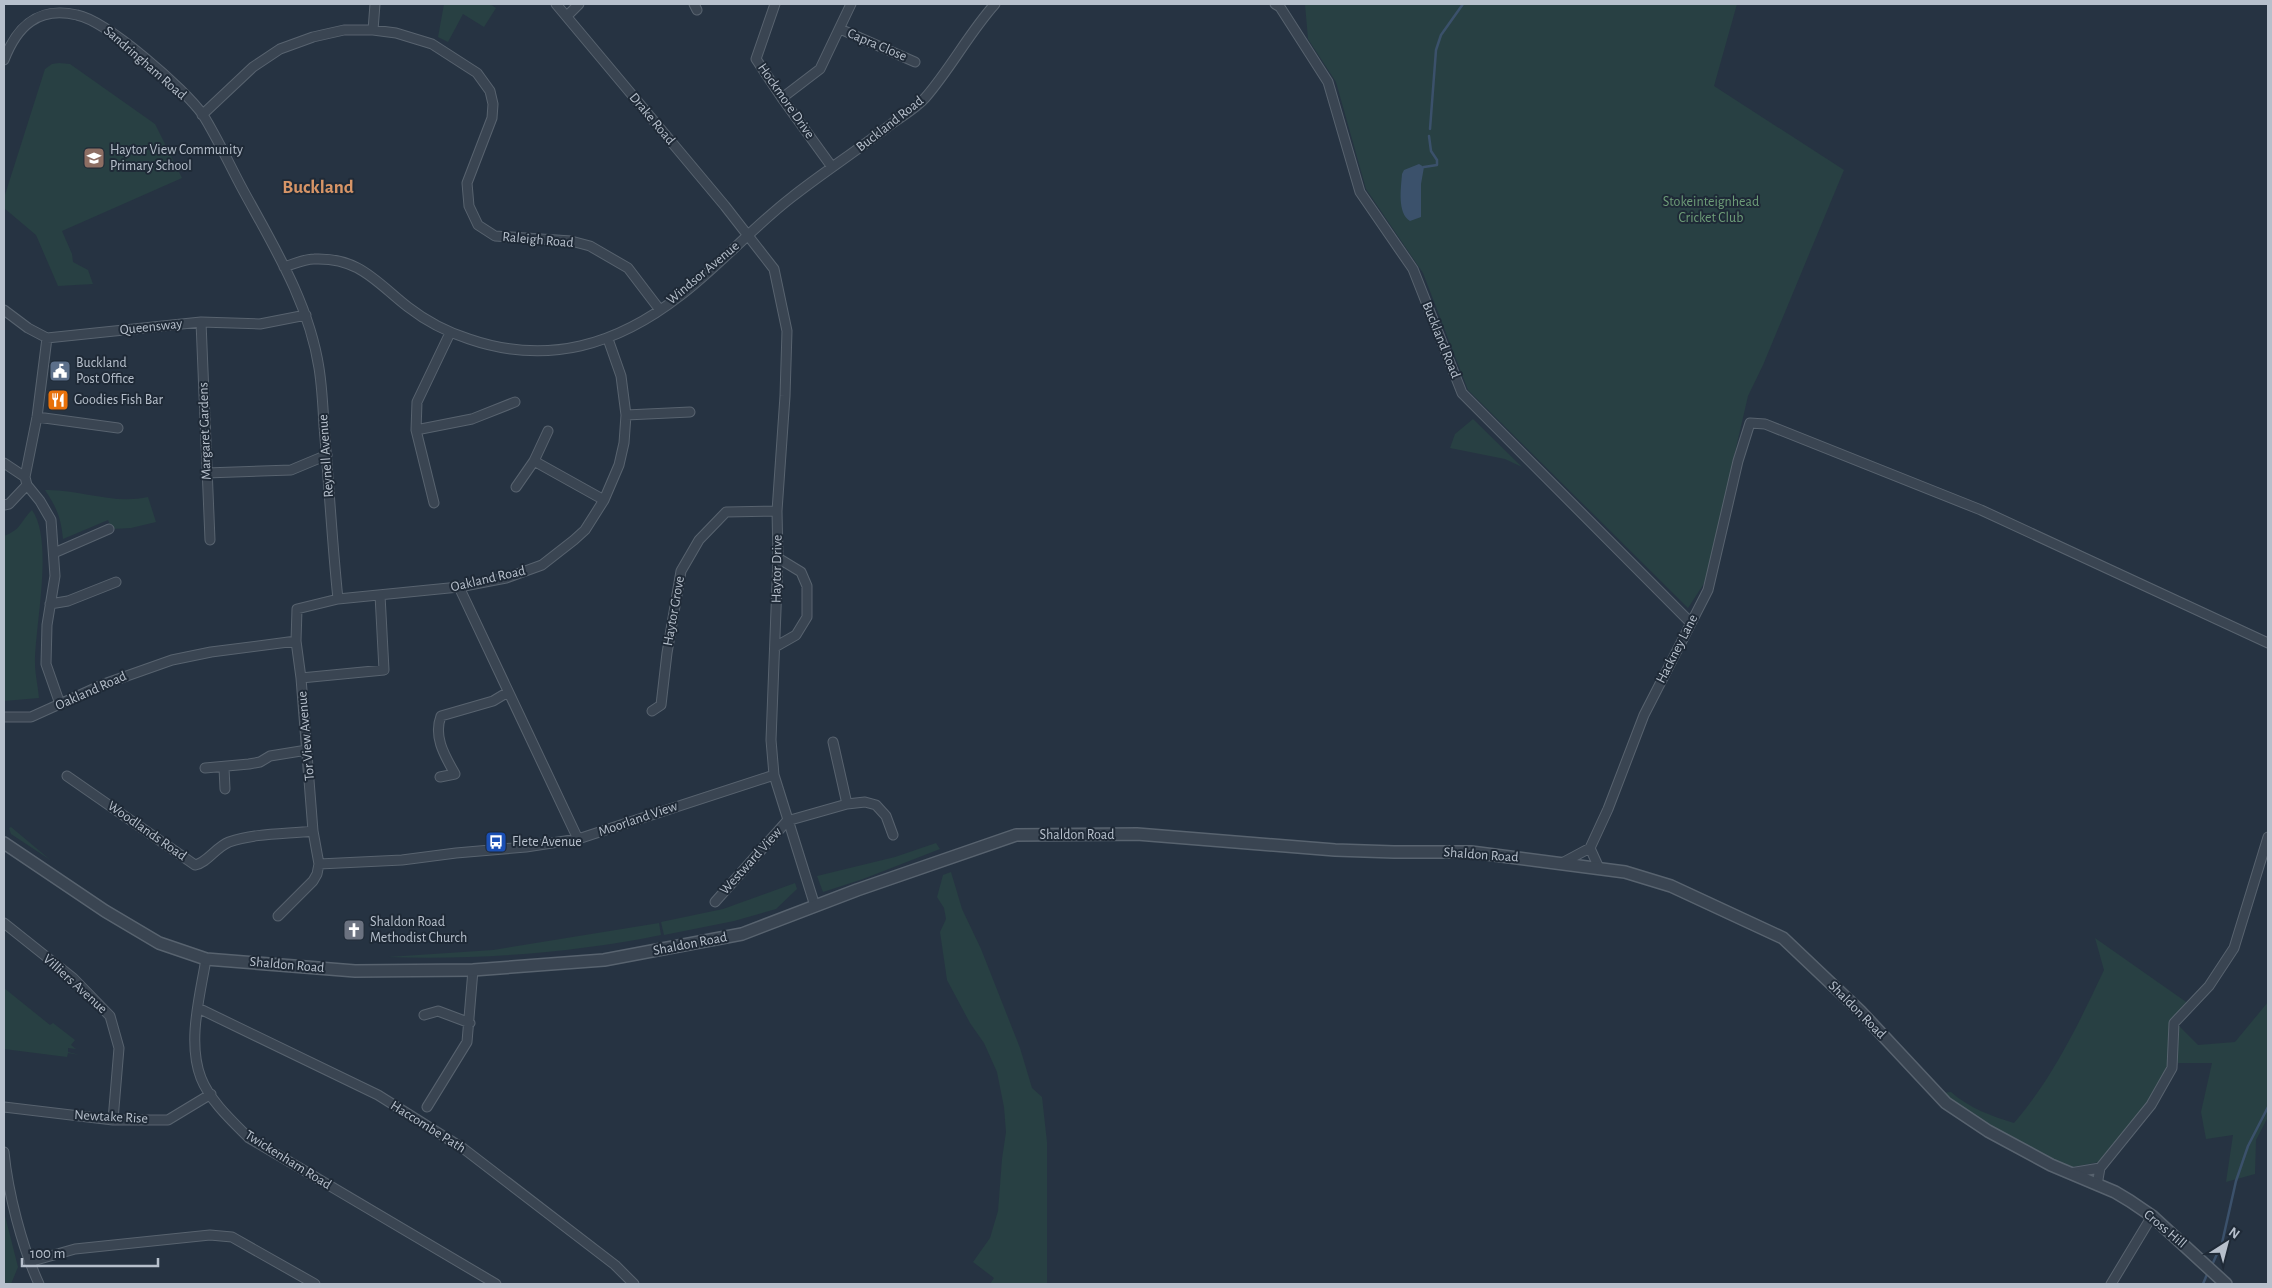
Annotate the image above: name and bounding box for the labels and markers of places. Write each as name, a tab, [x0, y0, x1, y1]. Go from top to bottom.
place label: Haytor View Community Primary School	[110, 143, 243, 173]
school or university icon: Haytor View Community Primary School	[82, 146, 106, 170]
place label: Buckland Post Office	[76, 356, 134, 386]
public building icon: Buckland Post Office	[48, 359, 72, 383]
restaurant icon: Goodies Fish Bar	[46, 388, 70, 412]
place label: Goodies Fish Bar	[74, 393, 164, 407]
bus stop icon: Flete Avenue	[484, 830, 508, 854]
place label: Flete Avenue	[512, 835, 582, 849]
place label: Shaldon Road Methodist Church	[370, 915, 467, 945]
church icon: Shaldon Road Methodist Church	[342, 918, 366, 942]

